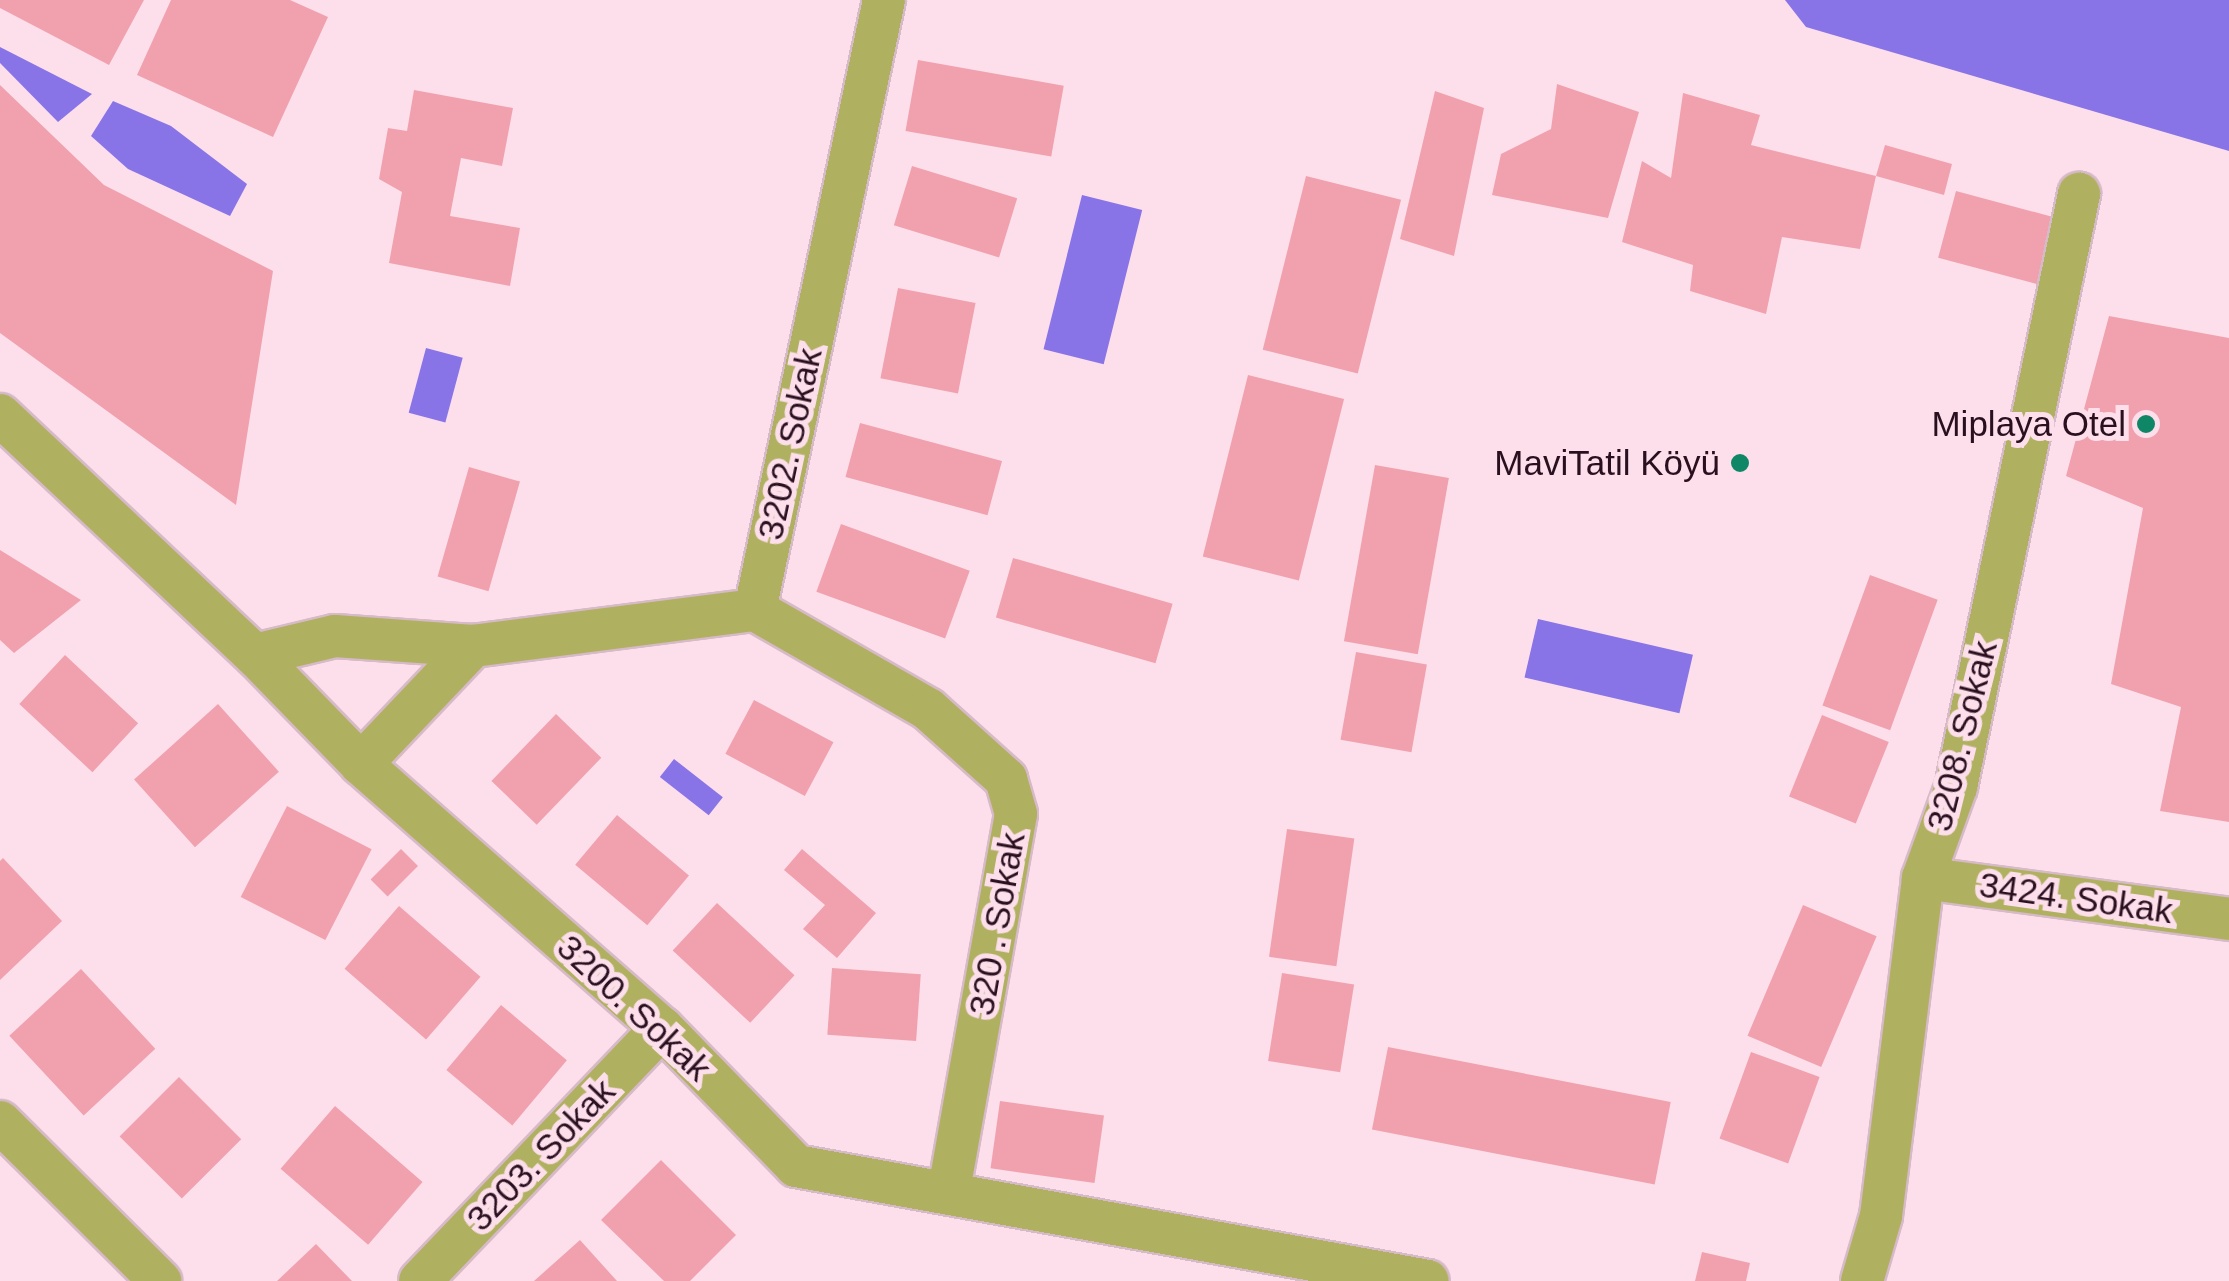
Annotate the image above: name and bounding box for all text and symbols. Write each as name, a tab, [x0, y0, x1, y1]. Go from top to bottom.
street label: 3202. Sokak	[749, 344, 831, 544]
place label: Miplaya Otel	[1931, 403, 2126, 445]
marker: Miplaya Otel	[2135, 413, 2157, 435]
place label: MaviTatil Köyü	[1494, 442, 1720, 484]
marker: MaviTatil Köyü	[1729, 452, 1751, 474]
street label: 3208. Sokak	[1918, 637, 2006, 835]
street label: 320 . Sokak	[960, 829, 1034, 1019]
street label: 3424. Sokak	[1977, 864, 2175, 932]
street label: 3200. Sokak	[549, 926, 719, 1090]
street label: 3203. Sokak	[458, 1070, 624, 1240]

